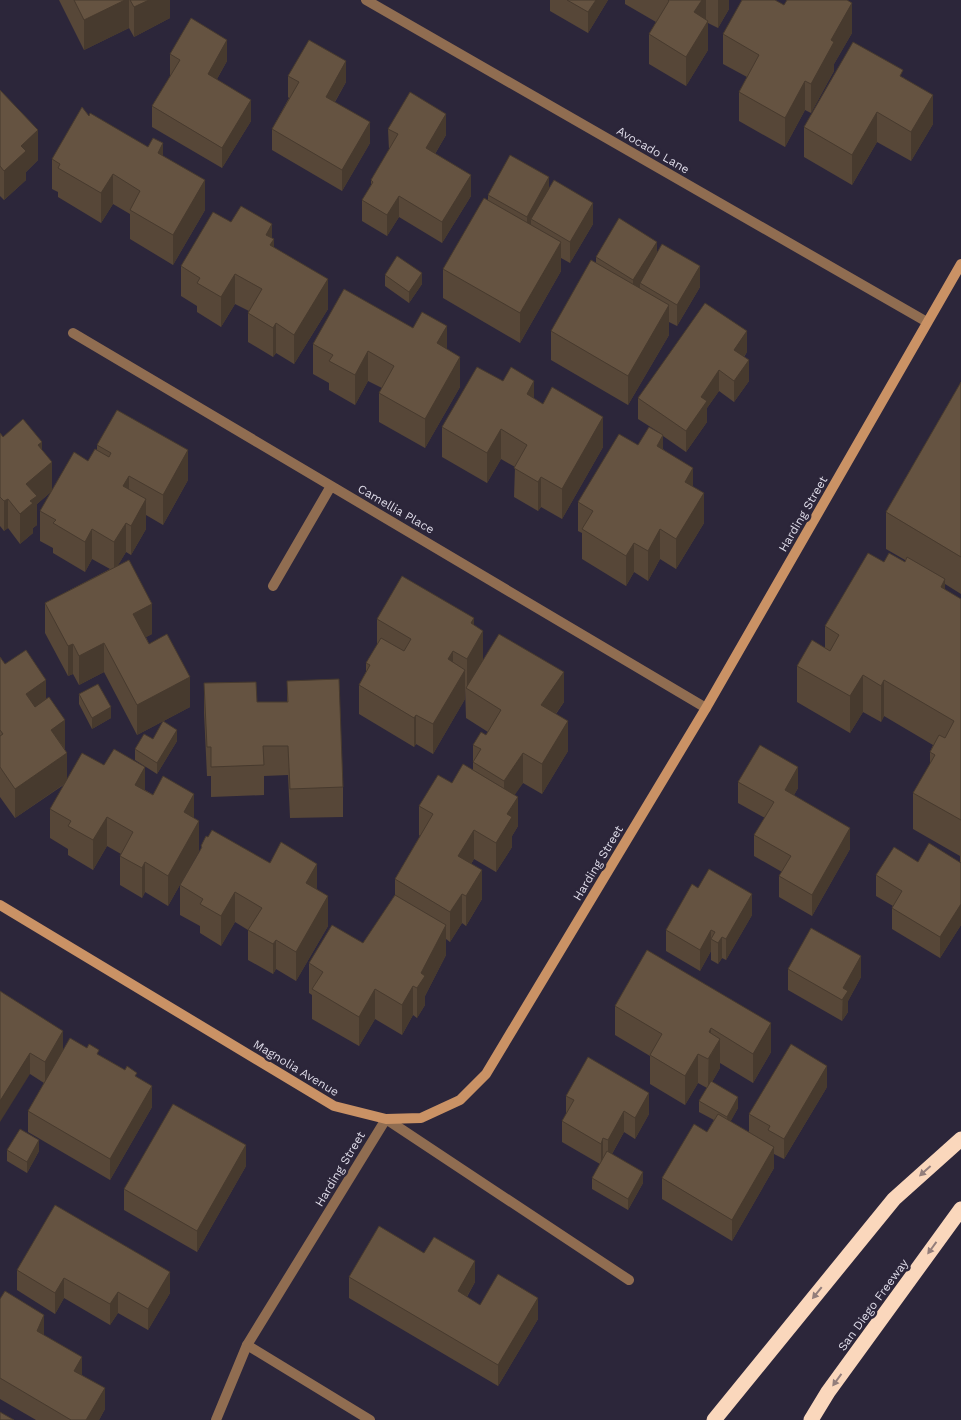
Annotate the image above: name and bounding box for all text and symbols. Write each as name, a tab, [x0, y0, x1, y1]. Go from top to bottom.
street label: Avocado Lane	[614, 124, 692, 177]
street label: Harding Street	[776, 474, 830, 554]
street label: Camellia Place	[355, 481, 437, 537]
street label: Harding Street	[570, 823, 626, 903]
street label: Magnolia Avenue	[251, 1037, 341, 1099]
street label: Harding Street	[312, 1129, 368, 1209]
one-way arrow	[919, 1165, 931, 1177]
one-way arrow	[927, 1241, 938, 1254]
street label: San Diego Freeway	[835, 1256, 911, 1354]
one-way arrow	[812, 1286, 823, 1299]
one-way arrow	[832, 1373, 842, 1387]

